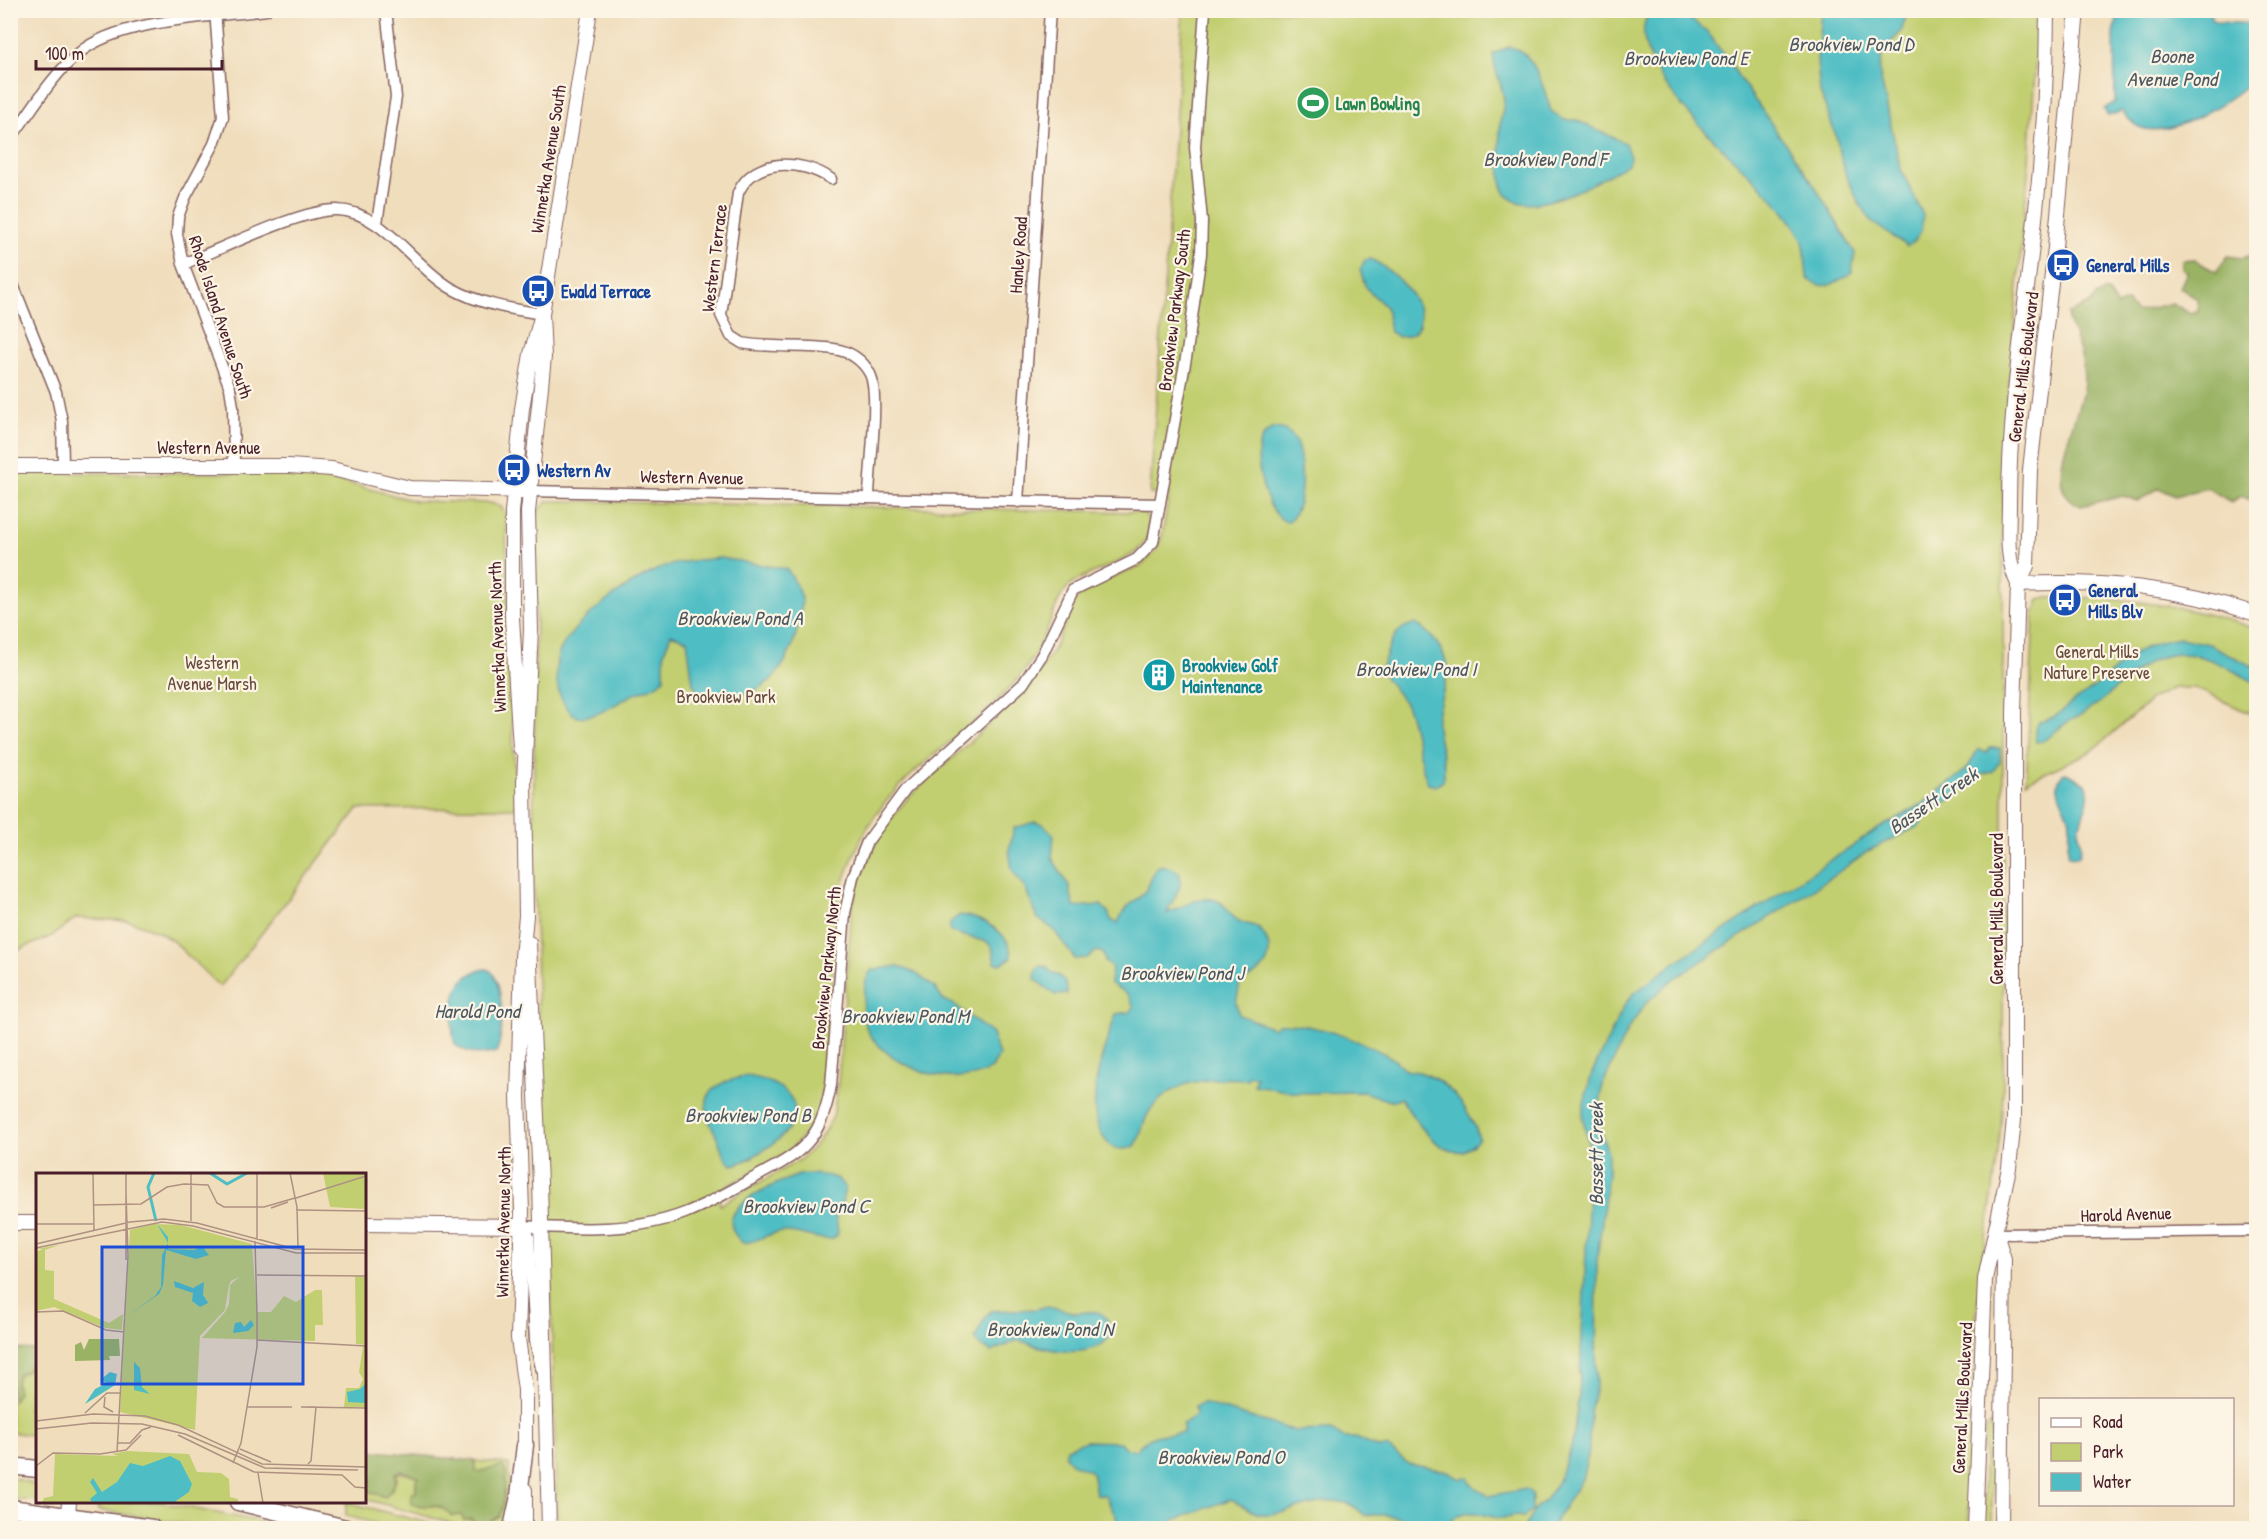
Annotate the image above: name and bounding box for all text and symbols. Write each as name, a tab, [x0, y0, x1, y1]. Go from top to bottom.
water label: Brookview Pond D	[1788, 30, 1916, 57]
scale bar	[36, 33, 222, 71]
text: 100 m	[45, 41, 84, 66]
water label: Boone Avenue Pond	[2127, 42, 2220, 92]
water label: Brookview Pond E	[1624, 44, 1751, 71]
street label: Winnetka Avenue South	[524, 83, 572, 235]
sports icon: Lawn Bowling	[1295, 85, 1331, 121]
place label: Lawn Bowling	[1336, 91, 1420, 117]
water label: Brookview Pond F	[1483, 145, 1611, 172]
street label: Western Terrace	[695, 203, 733, 313]
street label: Hanley Road	[1003, 216, 1033, 294]
street label: Brookview Parkway South	[1152, 227, 1196, 392]
street label: Rhode Island Avenue South	[183, 232, 259, 402]
bus stop icon: General Mills	[2045, 247, 2081, 283]
place label: General Mills	[2086, 253, 2170, 278]
bus stop icon: Ewald Terrace	[520, 273, 556, 309]
place label: Ewald Terrace	[561, 279, 652, 304]
street label: General Mills Boulevard	[2001, 290, 2045, 444]
street label: Western Avenue	[157, 435, 261, 460]
bus stop icon: Western Av	[496, 452, 532, 488]
place label: Western Av	[537, 458, 612, 483]
street label: Western Avenue	[640, 464, 744, 490]
street label: Winnetka Avenue North	[482, 561, 512, 713]
place label: General Mills Blv	[2088, 578, 2143, 624]
bus stop icon: General Mills Blv	[2047, 582, 2083, 618]
water label: Brookview Pond A	[677, 604, 804, 631]
park label: General Mills Nature Preserve	[2044, 639, 2150, 685]
park label: Western Avenue Marsh	[168, 650, 257, 696]
place label: Brookview Golf Maintenance	[1182, 653, 1279, 699]
water label: Brookview Pond I	[1356, 655, 1478, 682]
building icon: Brookview Golf Maintenance	[1141, 657, 1177, 693]
park label: Brookview Park	[676, 684, 776, 709]
water label: Bassett Creek	[1883, 759, 1984, 840]
street label: General Mills Boulevard	[1984, 833, 2009, 985]
street label: Brookview Parkway North	[805, 885, 847, 1051]
water label: Brookview Pond J	[1120, 959, 1246, 986]
water label: Harold Pond	[434, 997, 523, 1024]
water label: Brookview Pond M	[841, 1002, 972, 1029]
water label: Brookview Pond B	[685, 1101, 812, 1128]
water label: Bassett Creek	[1582, 1101, 1609, 1205]
street label: Winnetka Avenue North	[489, 1146, 517, 1298]
inset map	[36, 1173, 366, 1503]
water label: Brookview Pond C	[743, 1192, 872, 1219]
street label: Harold Avenue	[2080, 1200, 2172, 1228]
water label: Brookview Pond N	[987, 1315, 1116, 1342]
street label: General Mills Boulevard	[1946, 1322, 1978, 1474]
legend	[2039, 1398, 2234, 1506]
text: Road	[2093, 1409, 2123, 1434]
text: Park	[2093, 1439, 2124, 1464]
water label: Brookview Pond O	[1158, 1443, 1287, 1470]
text: Water	[2093, 1469, 2131, 1494]

